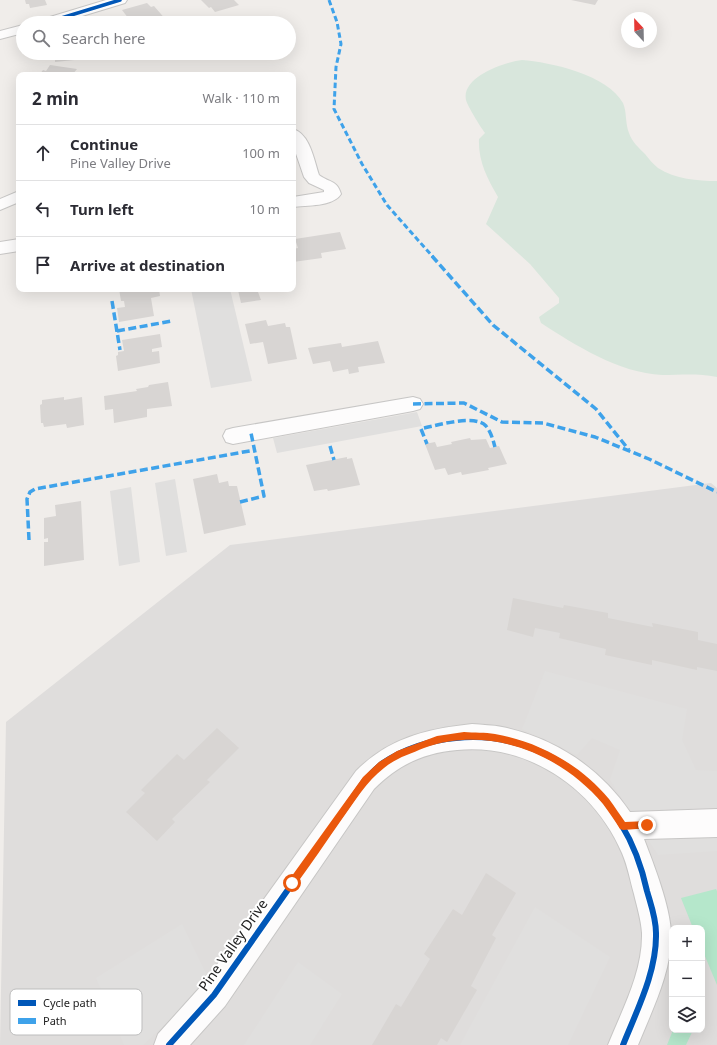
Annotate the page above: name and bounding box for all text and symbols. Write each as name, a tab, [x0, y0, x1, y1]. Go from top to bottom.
north arrow	[621, 12, 657, 48]
search box	[16, 16, 296, 60]
icon: search	[30, 27, 52, 49]
text: Search here	[62, 28, 145, 48]
text: 2 min	[32, 87, 79, 110]
text: Walk · 110 m	[202, 89, 280, 107]
text: Continue	[70, 134, 138, 154]
icon: ahead	[32, 142, 54, 164]
text: 100 m	[242, 144, 280, 162]
text: Pine Valley Drive	[70, 154, 171, 172]
icon: left	[32, 198, 54, 220]
text: Turn left	[70, 199, 134, 219]
text: 10 m	[250, 200, 280, 218]
icon: arrive	[32, 254, 54, 276]
text: Arrive at destination	[70, 255, 225, 275]
route end	[638, 816, 656, 834]
route start	[283, 874, 301, 892]
street label: Pine Valley Drive	[194, 895, 272, 995]
map controls	[669, 925, 705, 1033]
button: +	[669, 925, 705, 961]
button: −	[669, 961, 705, 997]
legend	[10, 989, 142, 1035]
text: Cycle path	[43, 995, 96, 1010]
button: layers	[669, 997, 705, 1033]
text: Path	[43, 1013, 67, 1028]

